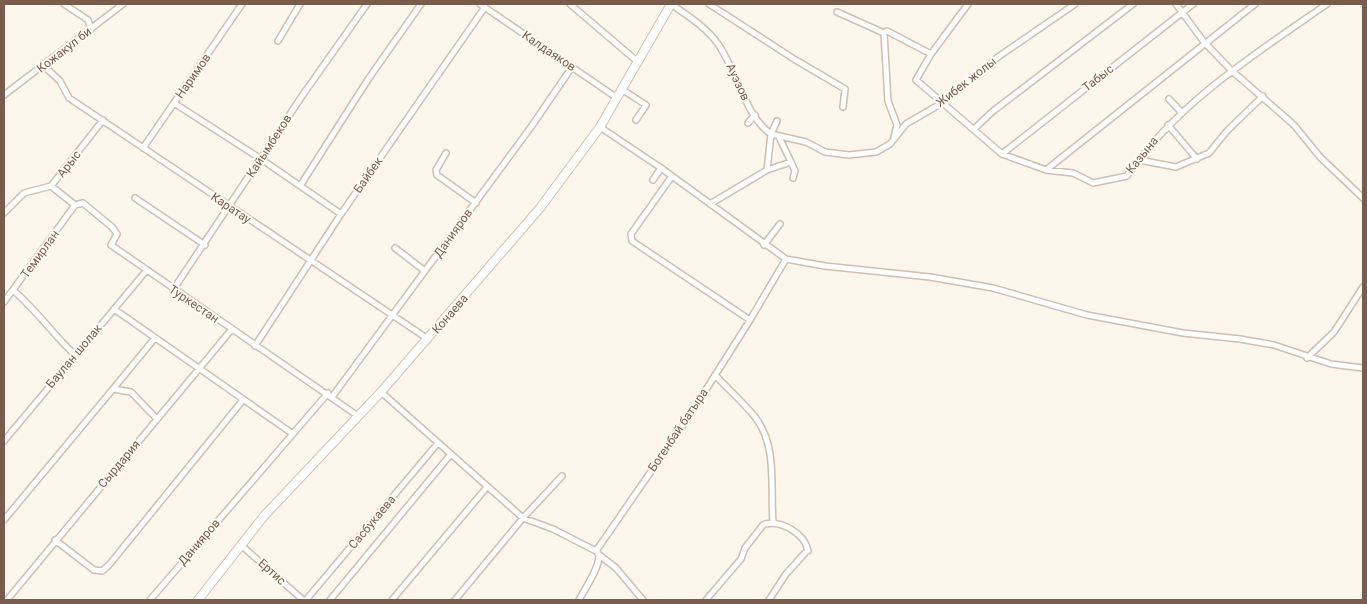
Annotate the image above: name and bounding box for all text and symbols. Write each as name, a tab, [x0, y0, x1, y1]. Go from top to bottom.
street label: Кожакул би	[34, 24, 94, 76]
street label: Калдаяков	[520, 28, 579, 74]
street label: Наримов	[173, 51, 214, 101]
street label: Жибек жолы	[933, 54, 999, 110]
street label: Ауэзов	[723, 61, 753, 103]
street label: Табыс	[1080, 62, 1116, 94]
street label: Кайымбеков	[243, 112, 295, 180]
street label: Казына	[1123, 134, 1161, 176]
street label: Арыс	[54, 148, 84, 180]
street label: Байбек	[351, 154, 386, 196]
street label: Каратау	[208, 190, 254, 227]
street label: Данияров	[431, 206, 475, 260]
street label: Темирлан	[18, 227, 62, 281]
street label: Туркестан	[166, 282, 222, 326]
street label: Конаева	[429, 291, 471, 337]
street label: Баулан шолак	[43, 321, 105, 391]
street label: Богенбай батыра	[645, 386, 711, 474]
street label: Сырдария	[95, 437, 143, 491]
street label: Сасбукаева	[346, 492, 398, 552]
street label: Данияров	[175, 516, 223, 568]
street label: Ертис	[255, 556, 289, 588]

